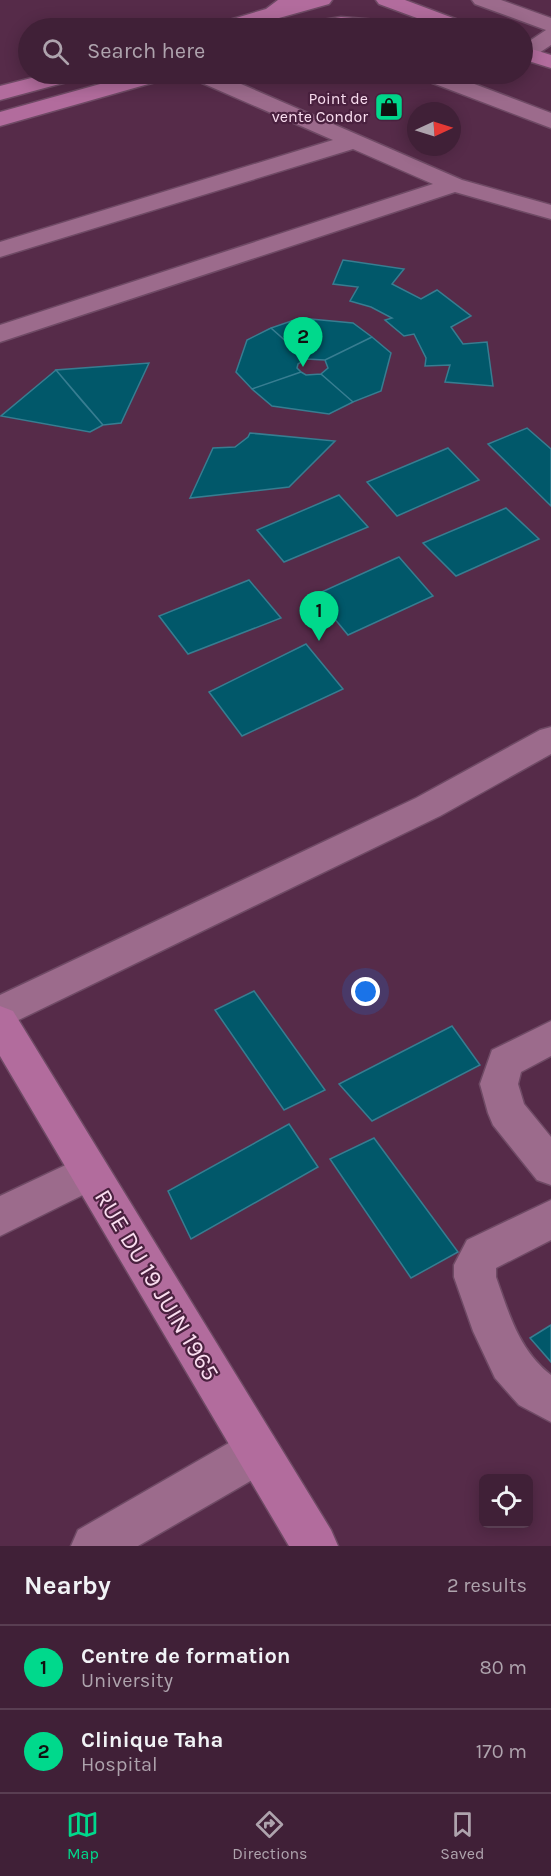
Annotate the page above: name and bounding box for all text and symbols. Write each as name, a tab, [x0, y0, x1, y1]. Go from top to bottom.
search box	[18, 18, 533, 84]
icon: search	[39, 35, 72, 68]
text: Search here	[87, 38, 205, 64]
place label: Point de vente Condor	[272, 89, 368, 126]
shop icon: Point de vente Condor	[373, 91, 405, 123]
north arrow	[407, 102, 461, 156]
pin: 2	[284, 318, 322, 367]
pin: 1	[300, 592, 338, 641]
your location	[351, 977, 380, 1006]
street label: RUE DU 19 JUIN 1965	[89, 1184, 225, 1386]
map controls	[479, 1474, 533, 1528]
button: locate	[479, 1474, 533, 1528]
text: Nearby	[24, 1570, 111, 1601]
text: 2 results	[447, 1574, 527, 1597]
text: Centre de formation	[81, 1643, 291, 1669]
text: 1	[40, 1656, 47, 1679]
text: 80 m	[479, 1656, 527, 1679]
text: University	[81, 1669, 173, 1692]
text: Clinique Taha	[81, 1727, 223, 1753]
text: 2	[37, 1740, 50, 1763]
text: 170 m	[476, 1740, 527, 1763]
text: Hospital	[81, 1753, 158, 1776]
tab: Map	[66, 1808, 99, 1863]
tab: Directions	[232, 1808, 307, 1863]
tab: Saved	[440, 1808, 485, 1863]

